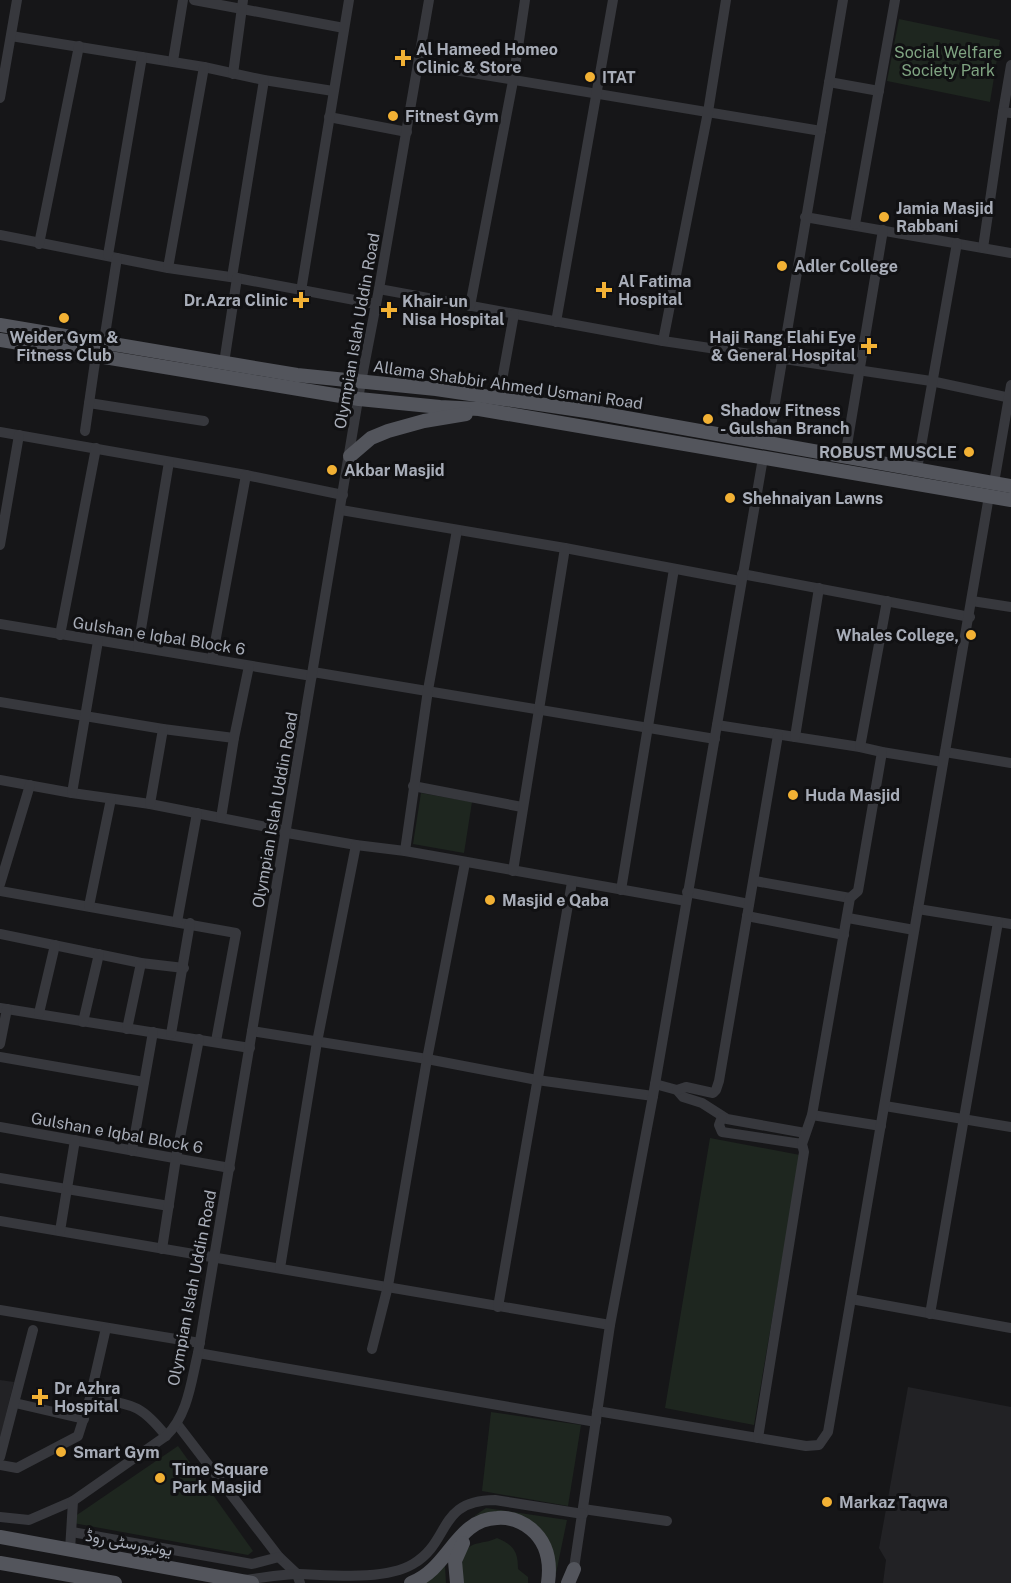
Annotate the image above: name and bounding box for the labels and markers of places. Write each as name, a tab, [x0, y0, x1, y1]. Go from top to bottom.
place label: Al Hameed Homeo Clinic & Store	[416, 40, 558, 77]
marker: Al Hameed Homeo Clinic & Store	[394, 49, 412, 67]
place label: ITAT	[602, 68, 636, 87]
marker: ITAT	[583, 70, 597, 84]
place label: Fitnest Gym	[405, 107, 499, 126]
marker: Fitnest Gym	[386, 109, 400, 123]
place label: Jamia Masjid Rabbani	[896, 199, 994, 236]
marker: Jamia Masjid Rabbani	[877, 210, 891, 224]
place label: Adler College	[794, 257, 898, 276]
marker: Adler College	[775, 259, 789, 273]
place label: Al Fatima Hospital	[618, 272, 691, 309]
marker: Al Fatima Hospital	[595, 281, 613, 299]
place label: Dr.Azra Clinic	[184, 291, 288, 310]
marker: Dr.Azra Clinic	[292, 291, 310, 309]
place label: Khair-un Nisa Hospital	[402, 292, 505, 329]
marker: Khair-un Nisa Hospital	[380, 301, 398, 319]
marker: Weider Gym & Fitness Club	[57, 311, 71, 325]
place label: Weider Gym & Fitness Club	[10, 328, 118, 365]
place label: Haji Rang Elahi Eye & General Hospital	[709, 328, 856, 365]
marker: Haji Rang Elahi Eye & General Hospital	[860, 337, 878, 355]
place label: Shadow Fitness - Gulshan Branch	[720, 401, 850, 438]
marker: Shadow Fitness - Gulshan Branch	[701, 412, 715, 426]
place label: ROBUST MUSCLE	[819, 443, 957, 462]
marker: ROBUST MUSCLE	[962, 445, 976, 459]
place label: Akbar Masjid	[344, 461, 445, 480]
marker: Akbar Masjid	[325, 463, 339, 477]
place label: Shehnaiyan Lawns	[742, 489, 883, 508]
marker: Shehnaiyan Lawns	[723, 491, 737, 505]
place label: Whales College,	[836, 626, 959, 645]
marker: Whales College,	[964, 628, 978, 642]
place label: Huda Masjid	[805, 786, 900, 805]
marker: Huda Masjid	[786, 788, 800, 802]
place label: Masjid e Qaba	[502, 891, 609, 910]
marker: Masjid e Qaba	[483, 893, 497, 907]
place label: Dr Azhra Hospital	[54, 1379, 120, 1416]
marker: Dr Azhra Hospital	[31, 1388, 49, 1406]
place label: Smart Gym	[73, 1443, 160, 1462]
marker: Smart Gym	[54, 1445, 68, 1459]
place label: Time Square Park Masjid	[172, 1460, 268, 1497]
marker: Time Square Park Masjid	[153, 1471, 167, 1485]
place label: Markaz Taqwa	[839, 1493, 948, 1512]
marker: Markaz Taqwa	[820, 1495, 834, 1509]

